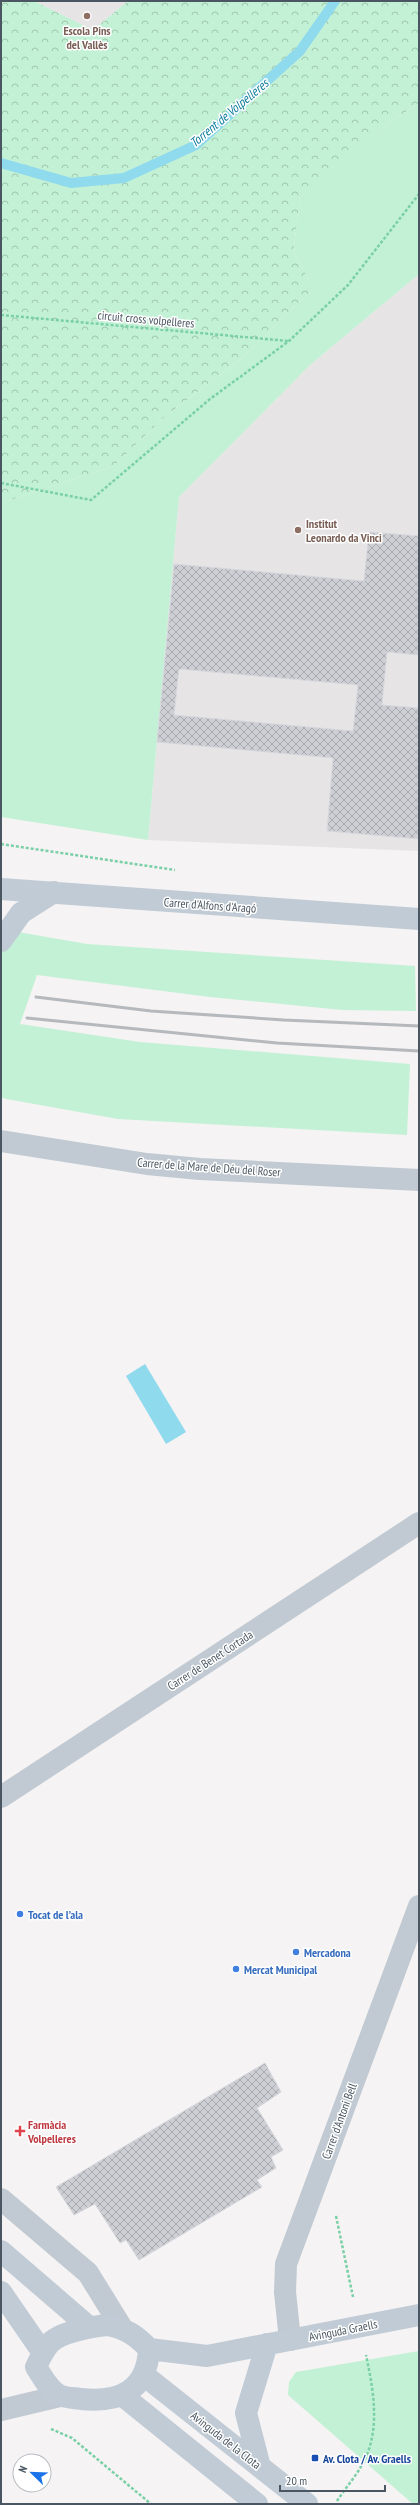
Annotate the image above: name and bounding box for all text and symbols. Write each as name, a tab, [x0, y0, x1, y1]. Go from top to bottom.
marker: Escola Pins del Vallès	[82, 11, 92, 21]
place label: Escola Pins del Vallès	[63, 23, 111, 52]
water label: Torrent de Volpelleres	[186, 74, 273, 151]
street label: circuit cross volpelleres	[97, 307, 195, 331]
place label: Institut Leonardo da Vinci	[306, 516, 382, 545]
marker: Institut Leonardo da Vinci	[293, 525, 303, 535]
street label: Carrer d'Alfons d'Aragó	[163, 894, 257, 916]
street label: Carrer de la Mare de Déu del Roser	[137, 1155, 282, 1180]
street label: Carrer de Benet Cortada	[164, 1627, 256, 1693]
place label: Tocat de l’ala	[28, 1907, 83, 1922]
marker: Tocat de l’ala	[15, 1909, 25, 1919]
place label: Mercadona	[304, 1945, 351, 1960]
marker: Mercadona	[291, 1947, 301, 1957]
place label: Mercat Municipal	[244, 1962, 317, 1977]
marker: Mercat Municipal	[231, 1964, 241, 1974]
street label: Carrer d'Antoni Bell	[318, 2081, 360, 2161]
place label: Farmàcia Volpelleres	[27, 2117, 76, 2146]
marker: Farmàcia Volpelleres	[15, 2126, 25, 2136]
street label: Avinguda Graells	[308, 2316, 378, 2344]
street label: Avinguda de la Clota	[188, 2408, 264, 2472]
place label: Av. Clota / Av. Graells	[322, 2451, 411, 2466]
north arrow	[12, 2453, 52, 2493]
marker: Av. Clota / Av. Graells	[310, 2453, 320, 2463]
text: N	[15, 2464, 30, 2475]
scale bar	[280, 2467, 385, 2493]
text: 20 m	[286, 2473, 307, 2488]

